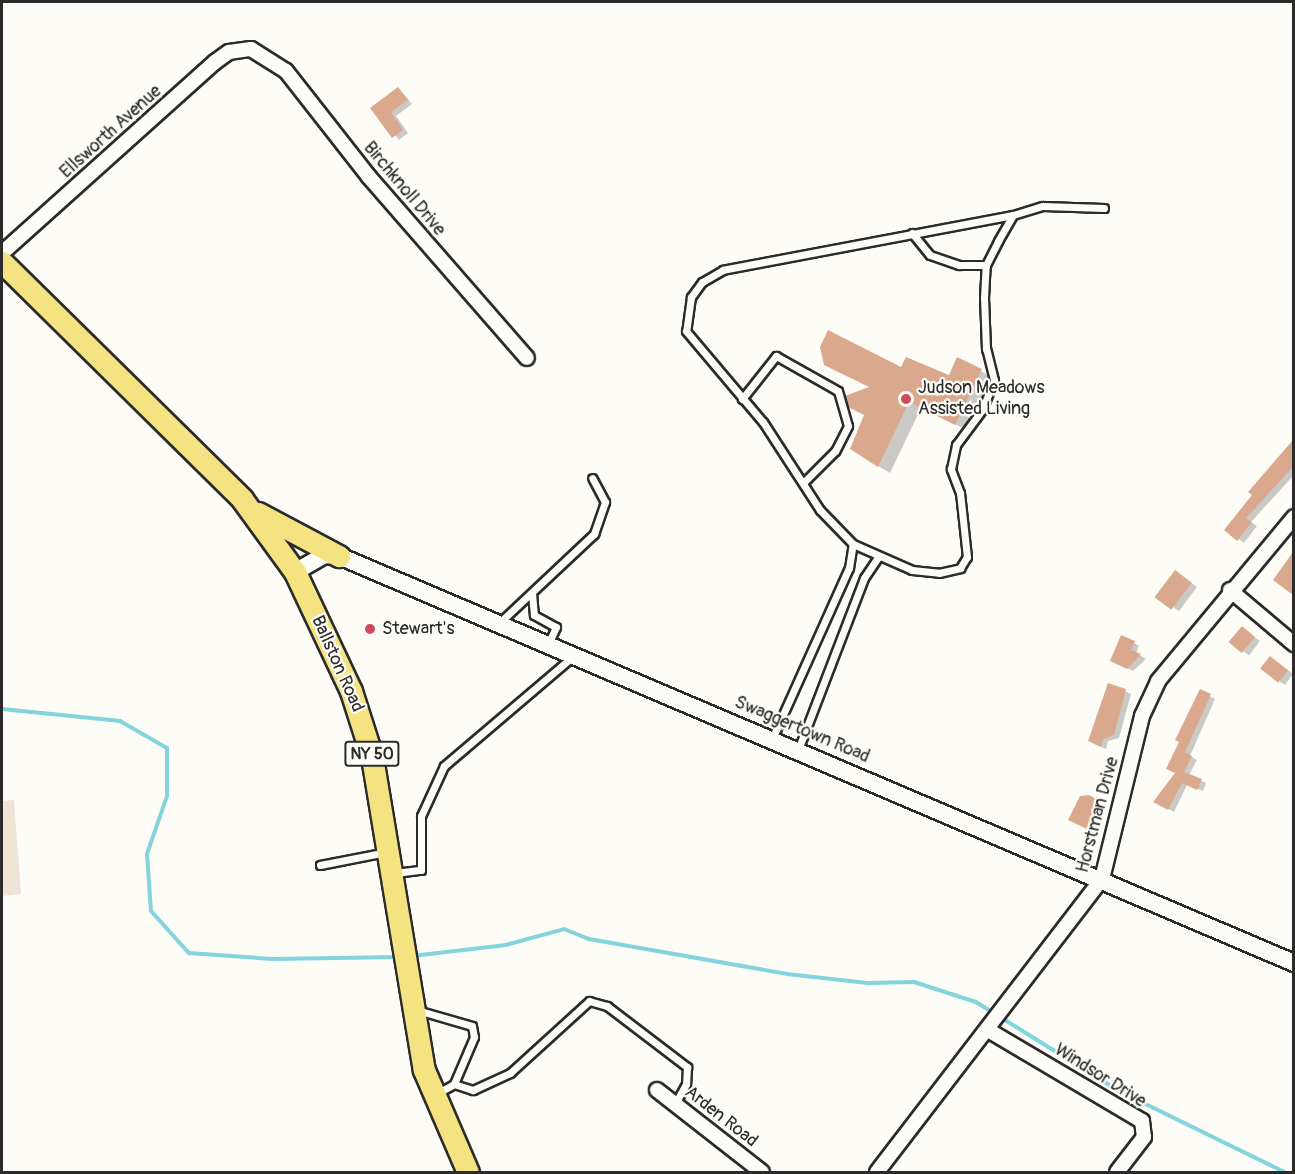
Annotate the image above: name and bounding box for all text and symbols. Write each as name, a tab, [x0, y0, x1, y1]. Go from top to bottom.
street label: Ellsworth Avenue	[56, 81, 166, 183]
street label: Birchknoll Drive	[358, 138, 450, 240]
place label: Judson Meadows Assisted Living	[918, 378, 1044, 420]
marker: Judson Meadows Assisted Living	[899, 392, 913, 406]
street label: Ballston Road	[306, 612, 368, 716]
place label: Stewart's	[382, 618, 454, 640]
marker: Stewart's	[363, 622, 377, 636]
street label: Swaggertown Road	[731, 692, 873, 768]
road number: NY 50	[344, 741, 400, 767]
street label: Horstman Drive	[1072, 755, 1124, 875]
street label: Windsor Drive	[1050, 1039, 1150, 1113]
street label: Arden Road	[680, 1082, 762, 1152]

